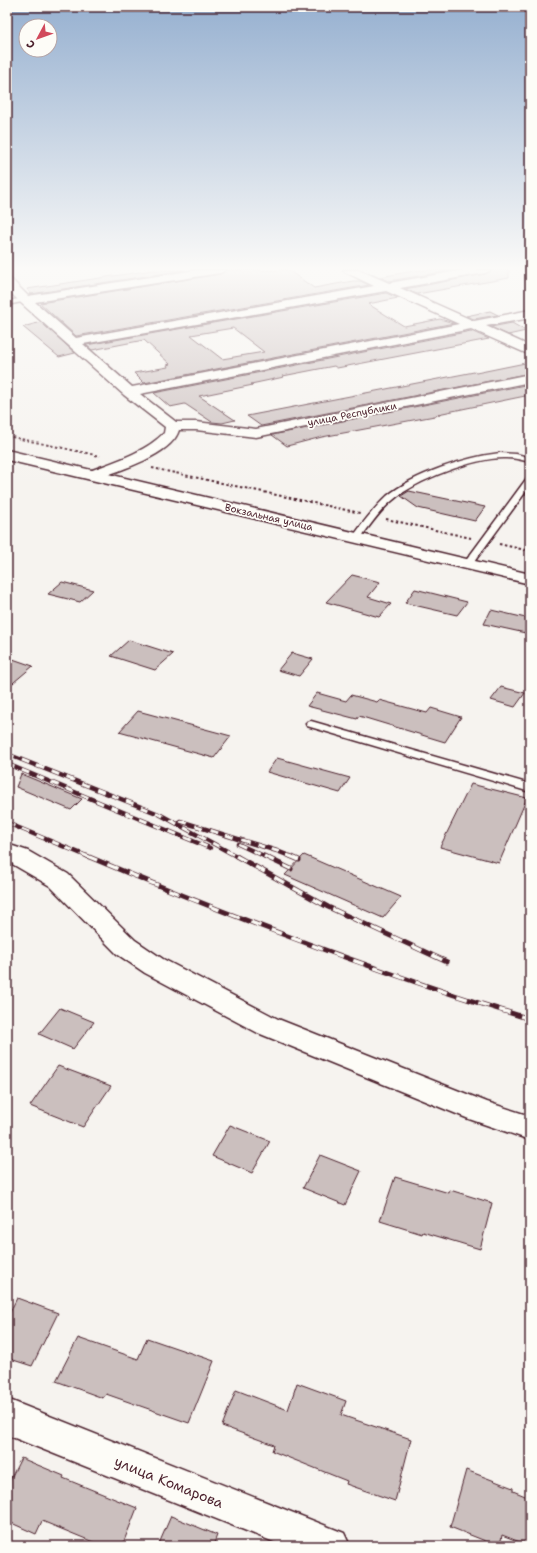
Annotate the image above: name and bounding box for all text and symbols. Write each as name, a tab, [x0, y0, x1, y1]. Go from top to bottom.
north arrow	[18, 18, 58, 58]
text: С	[23, 37, 39, 52]
street label: улица Республики	[306, 399, 398, 429]
street label: Вокзальная улица	[224, 501, 315, 534]
street label: улица Комарова	[112, 1452, 226, 1512]

